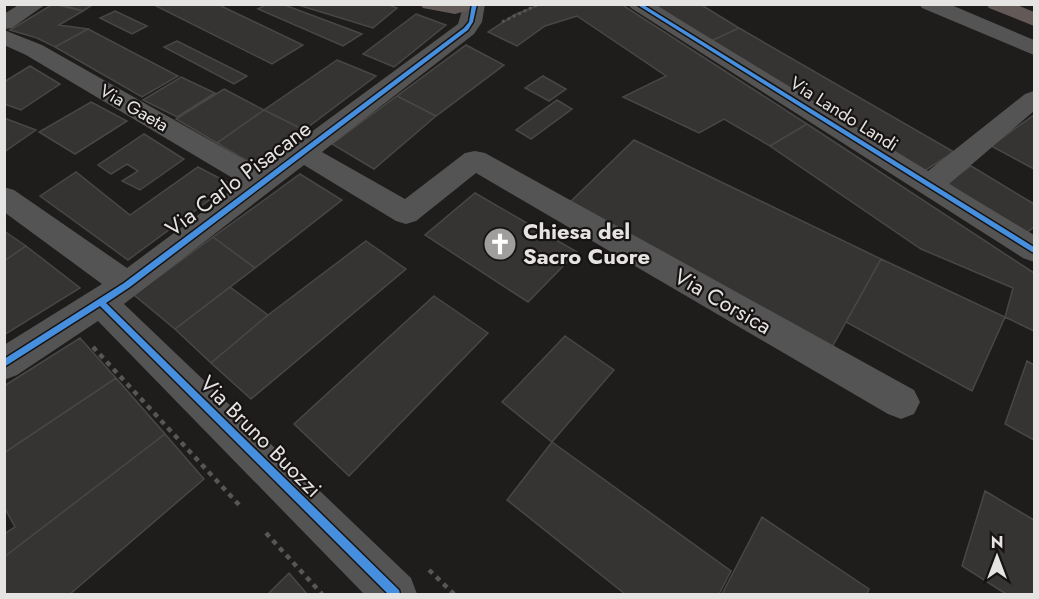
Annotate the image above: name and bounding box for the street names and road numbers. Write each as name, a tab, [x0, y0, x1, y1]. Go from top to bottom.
street label: Via Lando Landi	[785, 70, 903, 158]
street label: Via Gaeta	[95, 78, 173, 138]
street label: Via Carlo Pisacane	[158, 112, 318, 244]
street label: Via Corsica	[668, 260, 778, 342]
street label: Via Bruno Buozzi	[193, 368, 329, 504]

